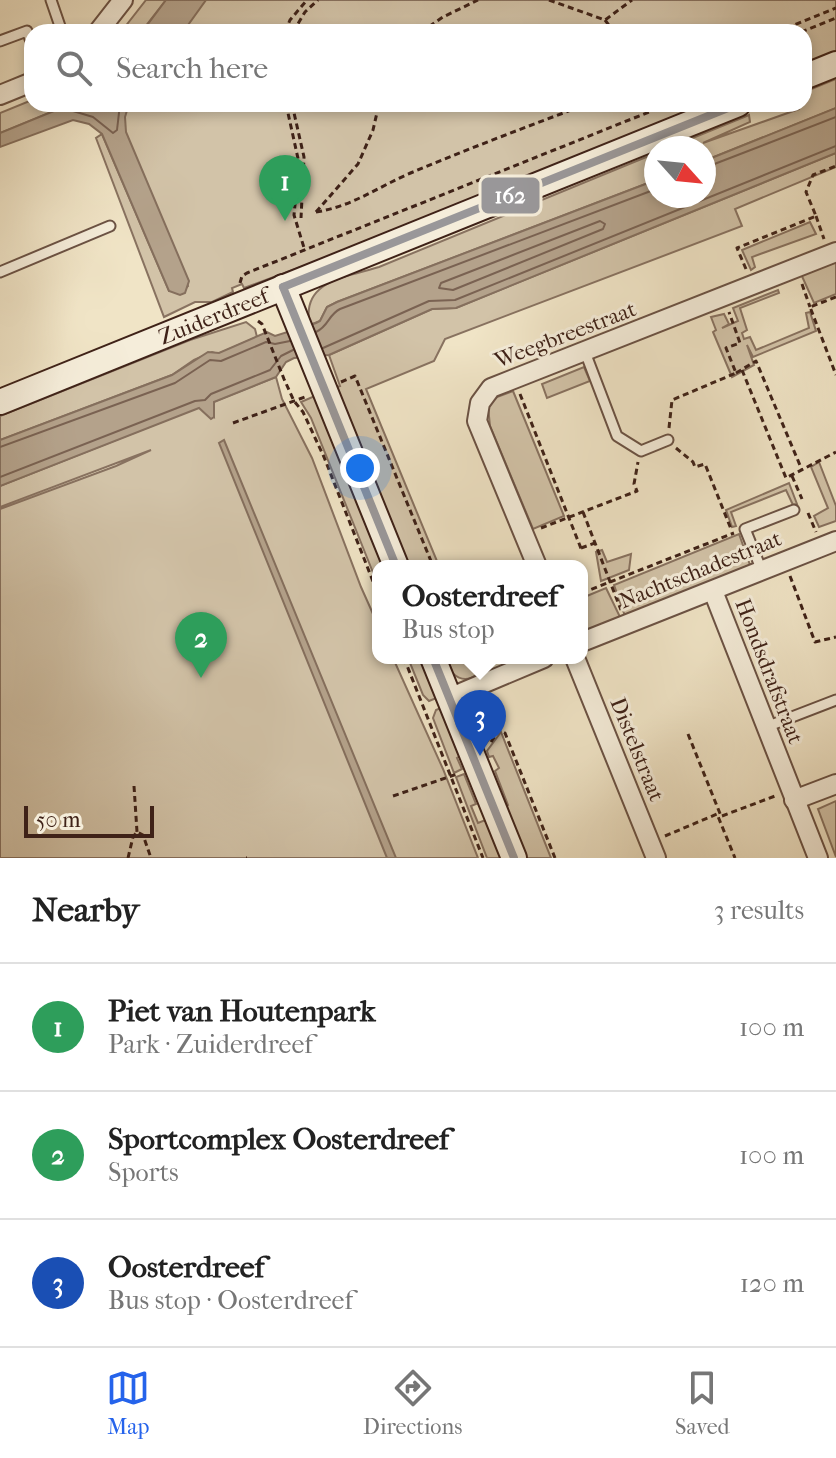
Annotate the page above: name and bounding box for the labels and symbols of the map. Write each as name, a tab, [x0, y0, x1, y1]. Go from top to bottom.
north arrow	[644, 136, 716, 208]
pin: 1	[259, 155, 311, 221]
line badge: 162	[480, 176, 541, 215]
text: 162	[495, 183, 525, 209]
street label: Zuiderdreef	[155, 281, 277, 351]
street label: Weegbreestraat	[490, 296, 640, 374]
your location	[340, 448, 380, 488]
street label: Nachtschadestraat	[615, 525, 785, 614]
street label: Hondsdrafstraat	[729, 595, 809, 748]
pin: 2	[175, 612, 227, 678]
pin: 3	[454, 690, 506, 756]
street label: Distelstraat	[604, 694, 670, 805]
scale bar	[24, 802, 154, 838]

